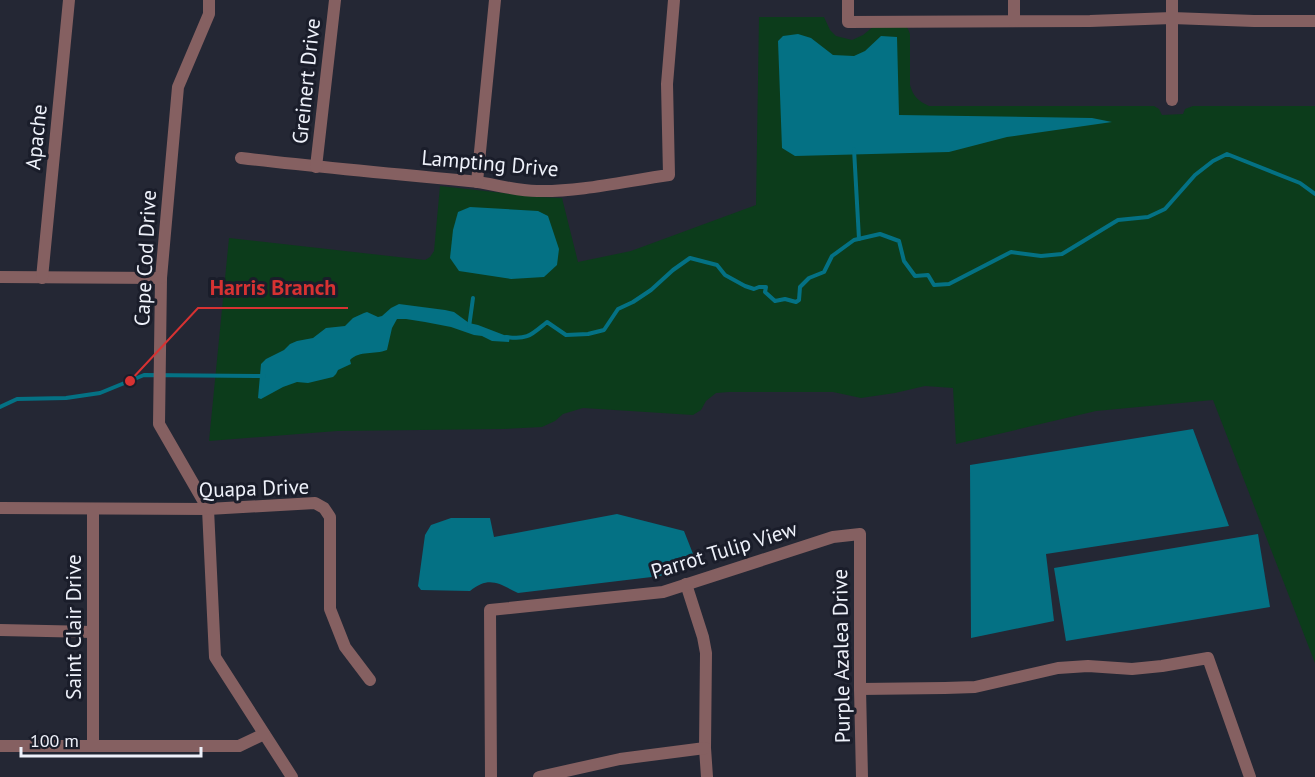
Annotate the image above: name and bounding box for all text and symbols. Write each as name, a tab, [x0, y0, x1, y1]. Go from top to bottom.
street label: Greinert Drive	[286, 17, 326, 145]
street label: Apache	[19, 103, 53, 171]
street label: Lampting Drive	[420, 144, 560, 182]
street label: Cape Cod Drive	[128, 189, 162, 327]
callout: Harris Branch	[198, 268, 348, 308]
text: Harris Branch	[210, 273, 336, 301]
street label: Quapa Drive	[198, 473, 310, 503]
street label: Parrot Tulip View	[648, 515, 801, 585]
street label: Saint Clair Drive	[60, 554, 87, 700]
street label: Purple Azalea Drive	[826, 569, 856, 743]
scale bar	[21, 720, 201, 758]
text: 100 m	[30, 729, 79, 752]

